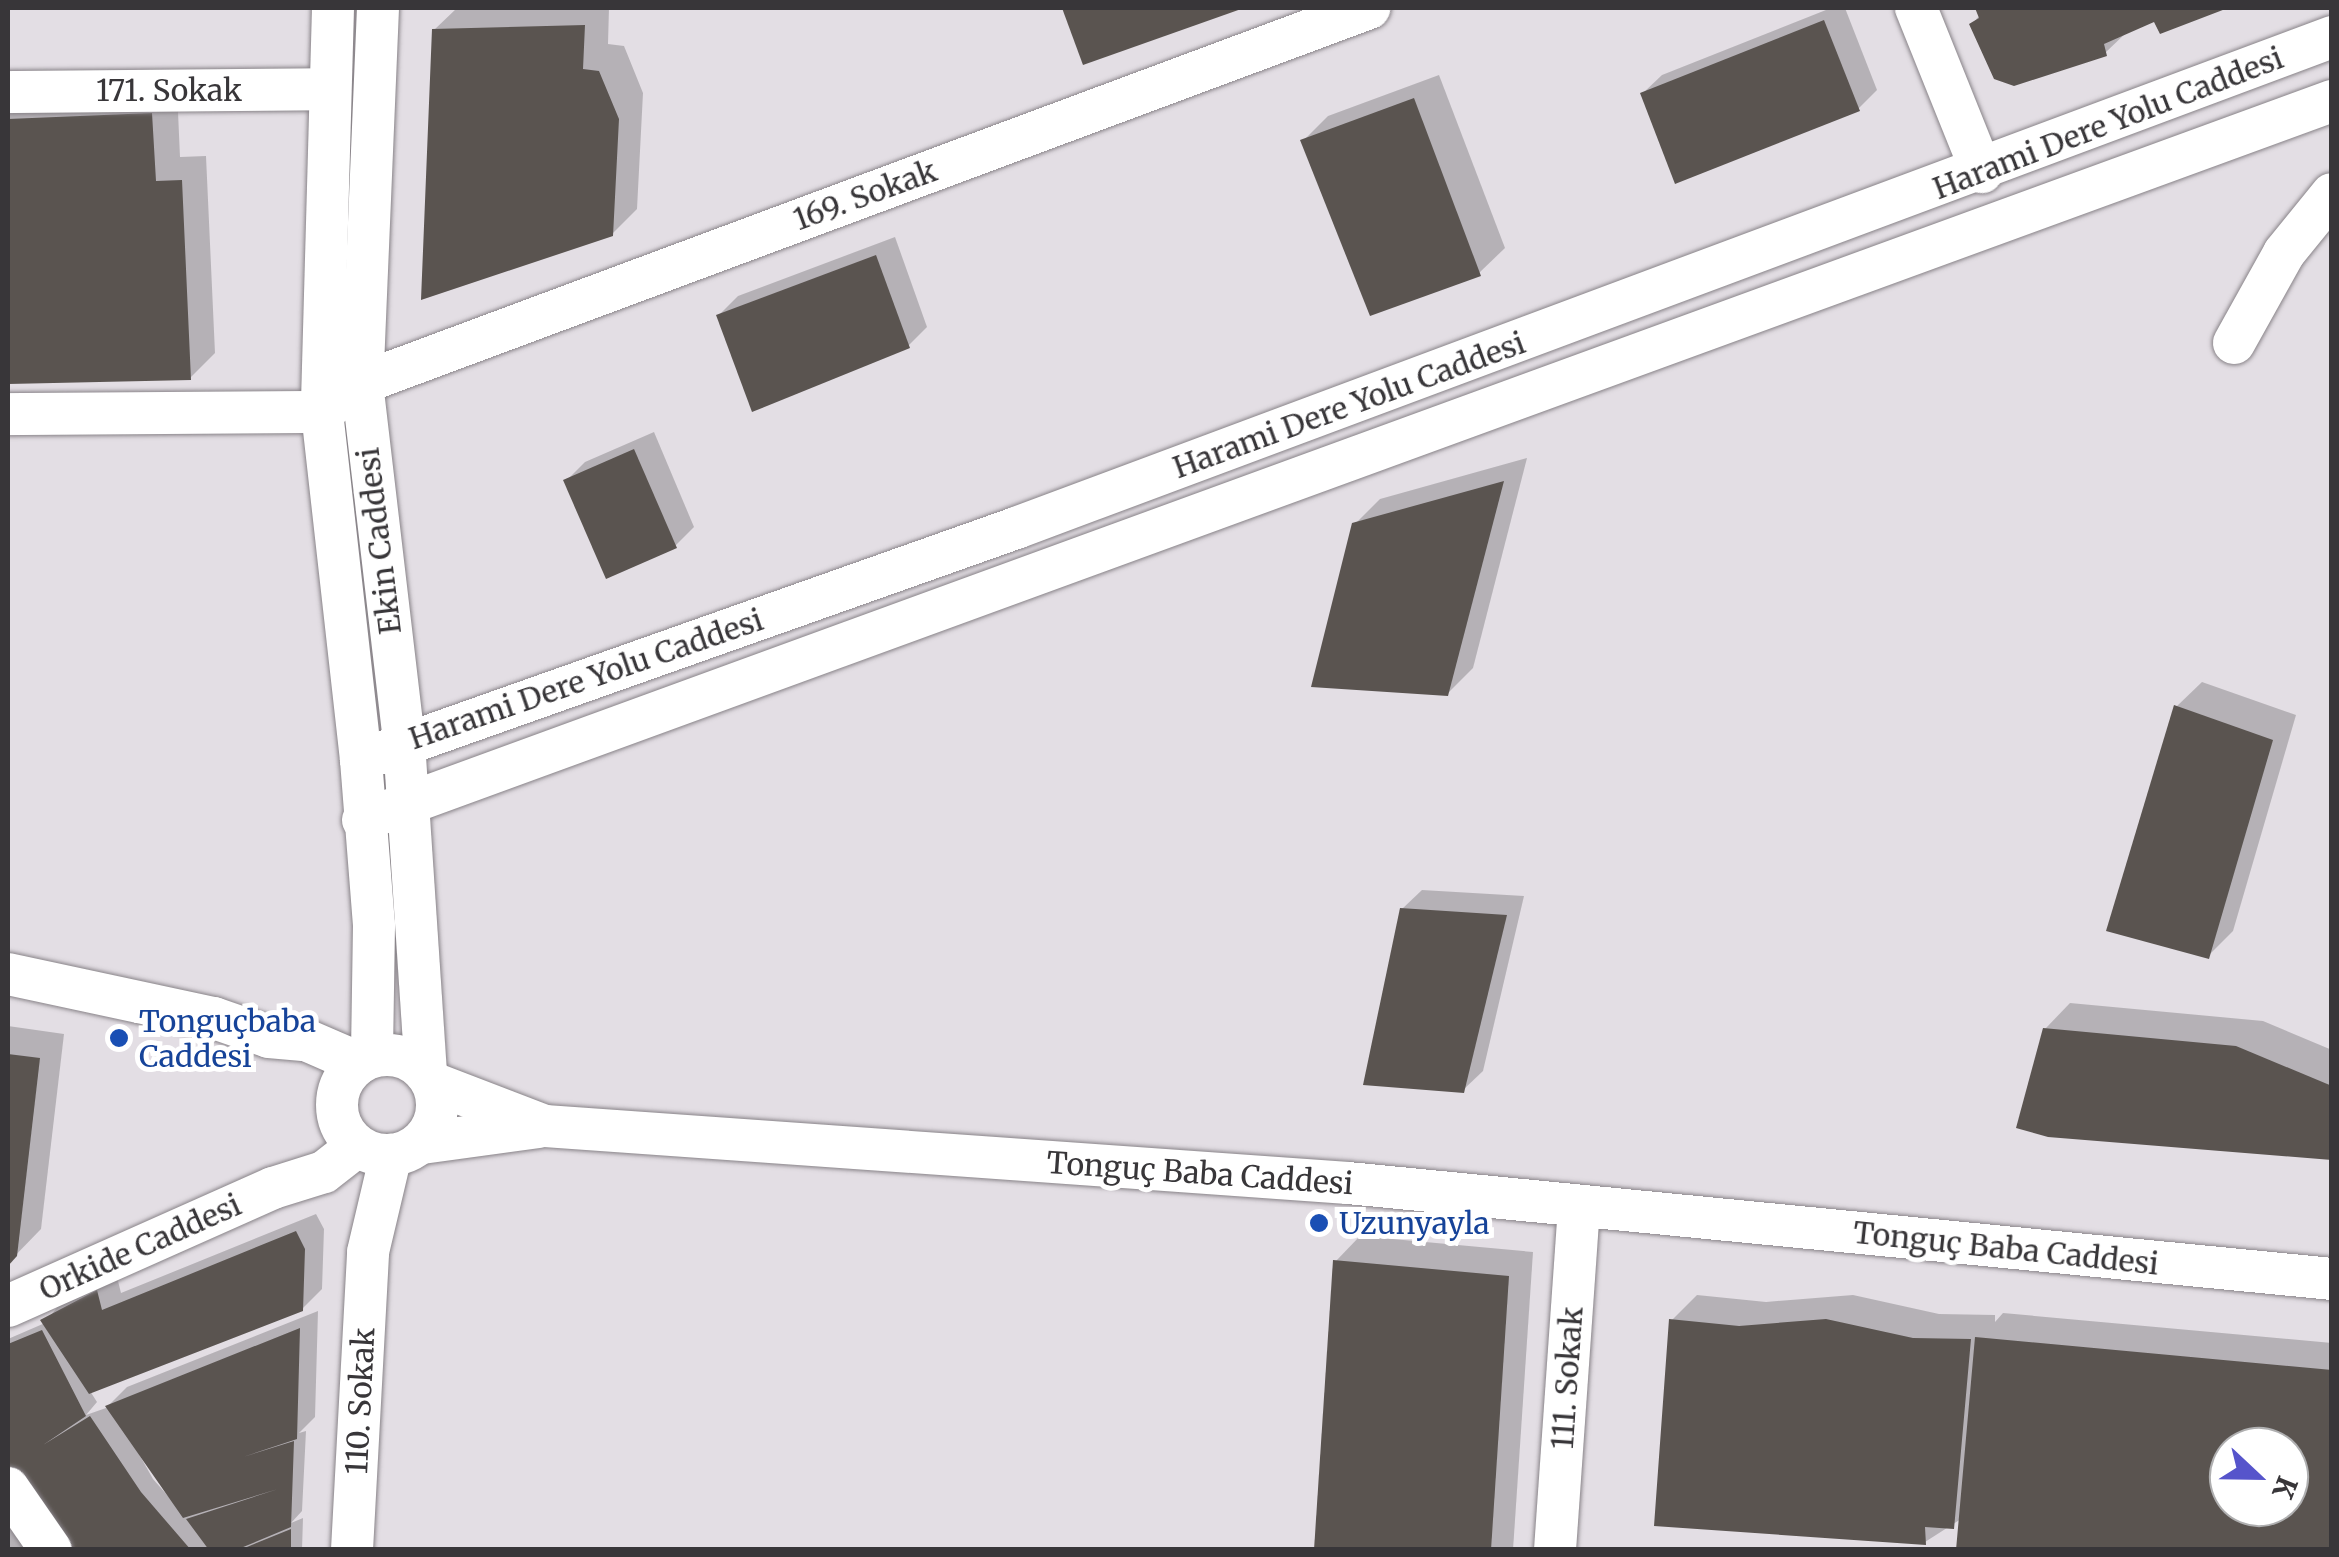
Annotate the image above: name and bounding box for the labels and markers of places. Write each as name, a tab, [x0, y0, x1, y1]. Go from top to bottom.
place label: Tonguçbaba Caddesi	[139, 1003, 316, 1074]
marker: Tonguçbaba Caddesi	[108, 1027, 130, 1049]
place label: Uzunyayla	[1339, 1205, 1490, 1241]
marker: Uzunyayla	[1308, 1212, 1330, 1234]

